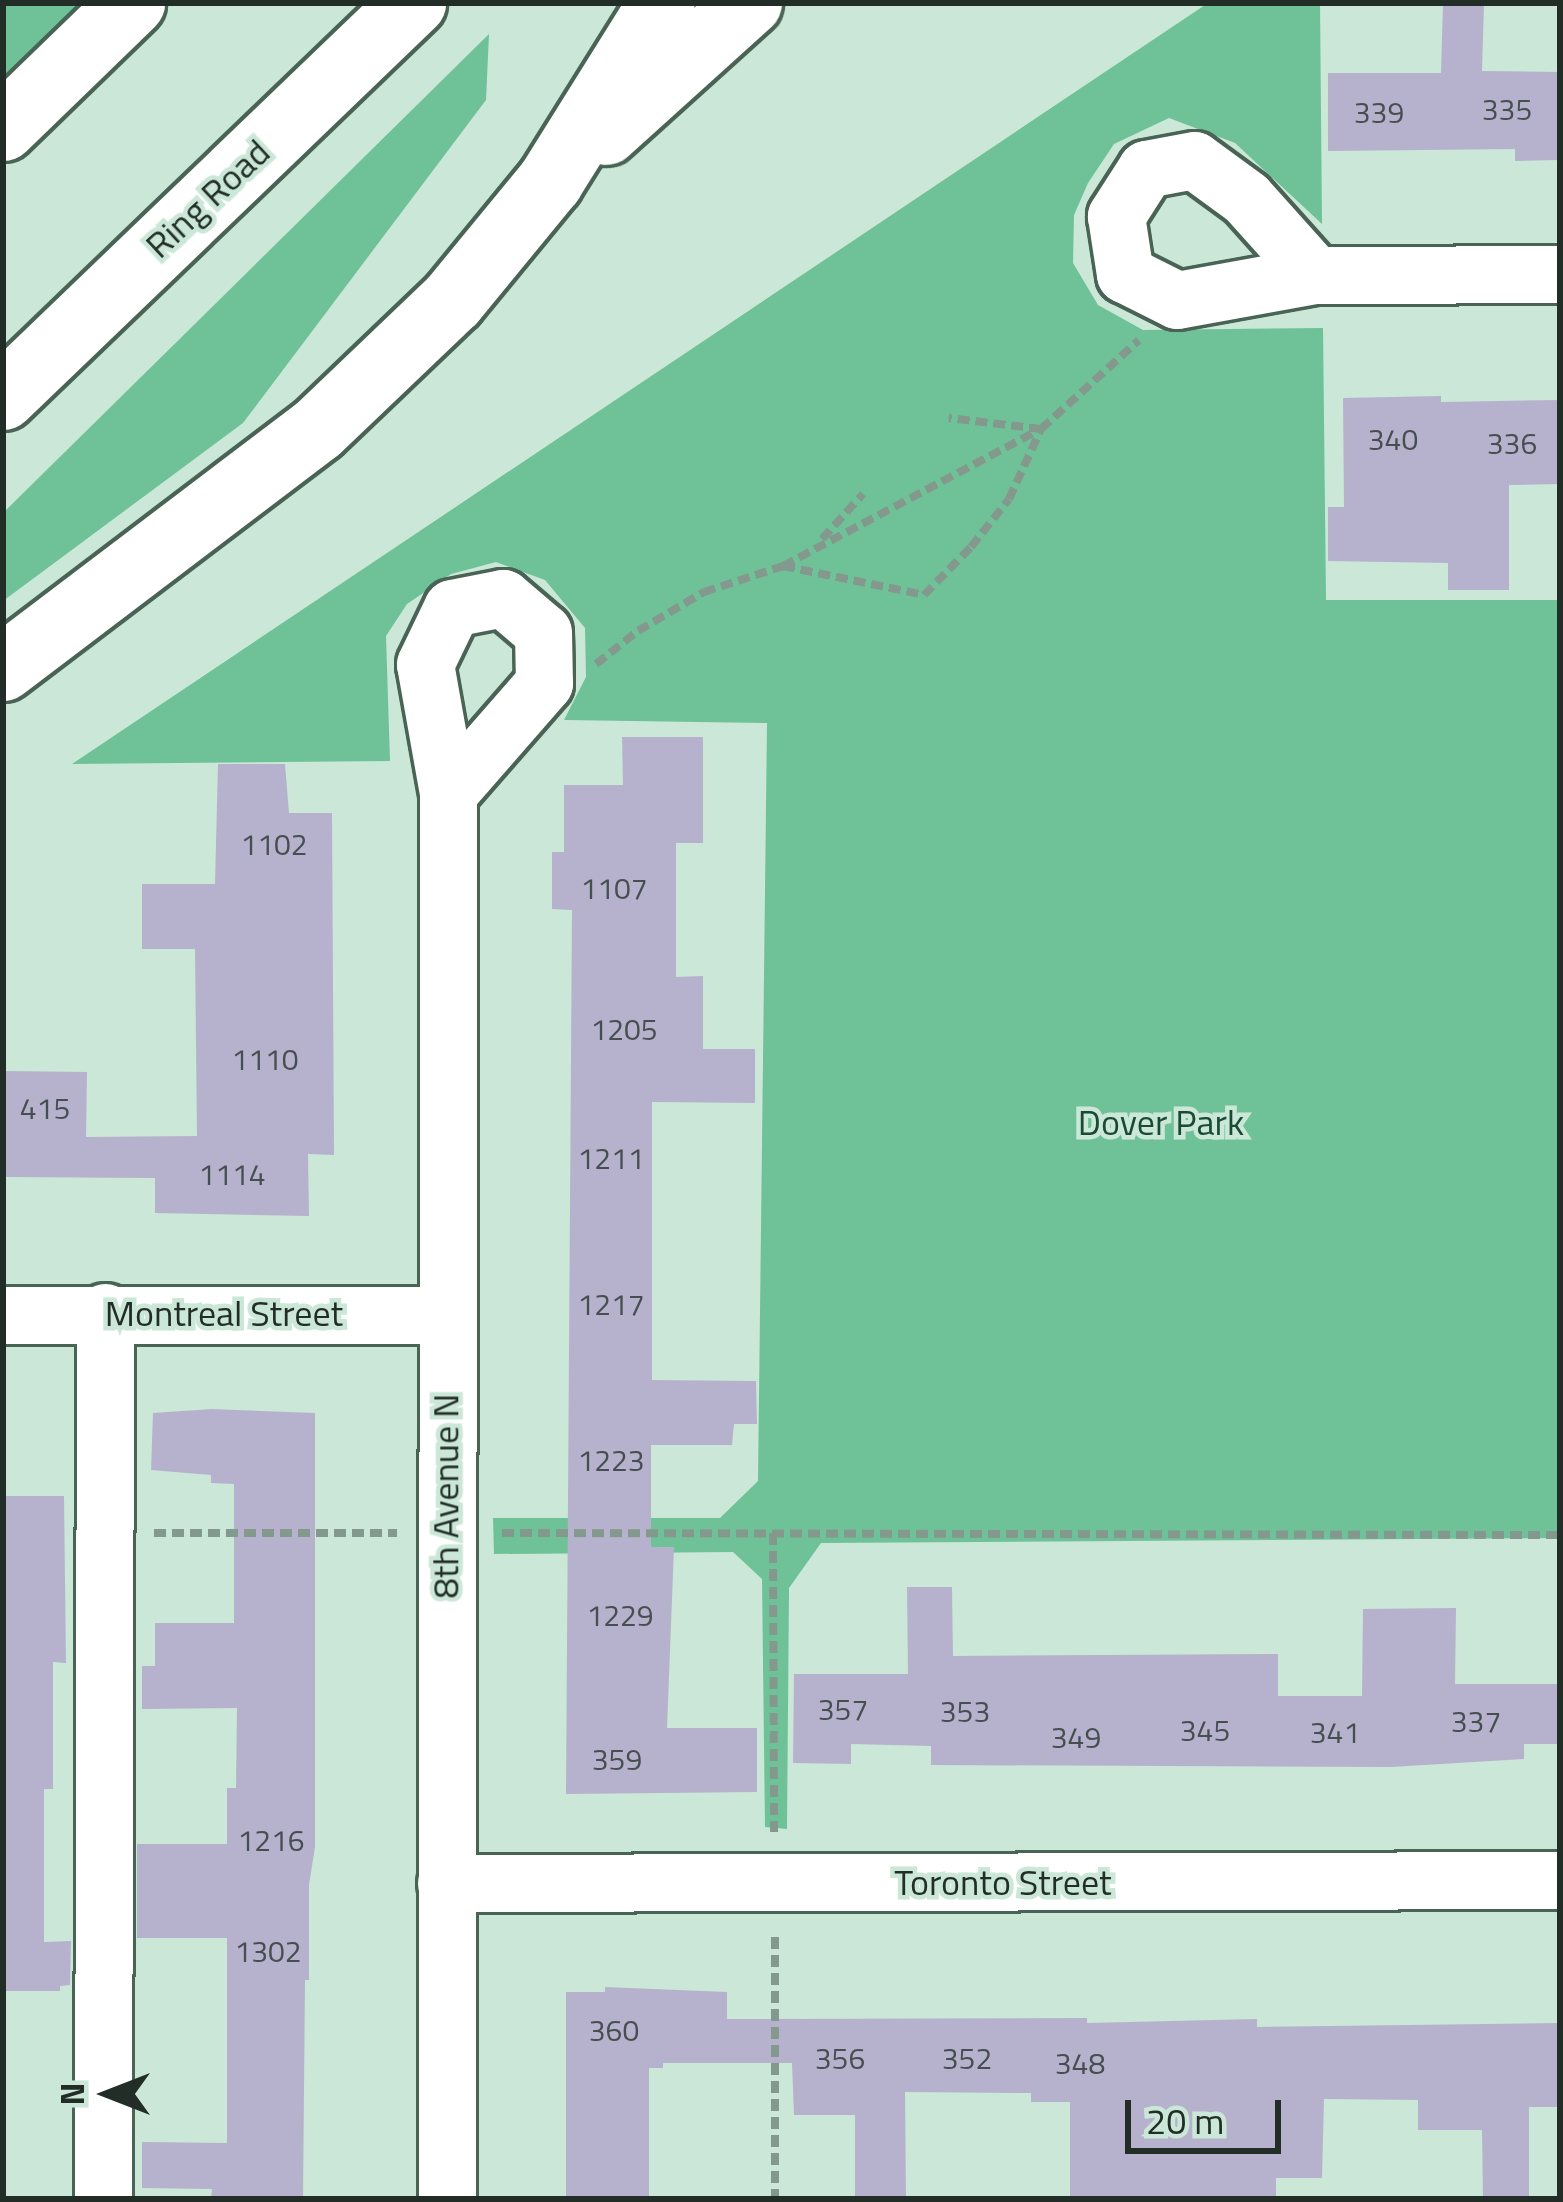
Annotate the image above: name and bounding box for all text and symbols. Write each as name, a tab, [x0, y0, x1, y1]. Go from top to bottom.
house number: 335	[1482, 91, 1532, 127]
house number: 339	[1354, 94, 1404, 130]
street label: Ring Road	[136, 130, 278, 266]
house number: 340	[1368, 421, 1418, 457]
house number: 336	[1487, 425, 1537, 461]
house number: 1102	[240, 826, 308, 862]
house number: 1107	[580, 870, 648, 906]
house number: 1205	[590, 1011, 658, 1047]
house number: 1110	[231, 1041, 299, 1077]
house number: 415	[20, 1090, 70, 1126]
park label: Dover Park	[1078, 1100, 1244, 1144]
house number: 1211	[577, 1140, 645, 1176]
house number: 1114	[198, 1156, 266, 1192]
house number: 1217	[577, 1286, 645, 1322]
street label: Montreal Street	[105, 1291, 343, 1335]
street label: 8th Avenue N	[423, 1394, 467, 1598]
house number: 1223	[577, 1442, 645, 1478]
house number: 1229	[586, 1597, 654, 1633]
house number: 357	[818, 1691, 868, 1727]
house number: 353	[940, 1693, 990, 1729]
house number: 337	[1451, 1703, 1501, 1739]
house number: 345	[1180, 1712, 1230, 1748]
house number: 341	[1310, 1714, 1360, 1750]
house number: 349	[1051, 1719, 1101, 1755]
house number: 359	[592, 1741, 642, 1777]
house number: 1216	[237, 1822, 305, 1858]
street label: Toronto Street	[894, 1860, 1112, 1904]
house number: 1302	[234, 1933, 302, 1969]
house number: 360	[589, 2012, 639, 2048]
north arrow	[48, 2034, 168, 2154]
house number: 356	[815, 2040, 865, 2076]
house number: 352	[942, 2040, 992, 2076]
house number: 348	[1055, 2045, 1105, 2081]
scale bar	[1131, 2076, 1287, 2150]
text: N	[47, 2083, 97, 2105]
text: 20 m	[1146, 2093, 1224, 2148]

